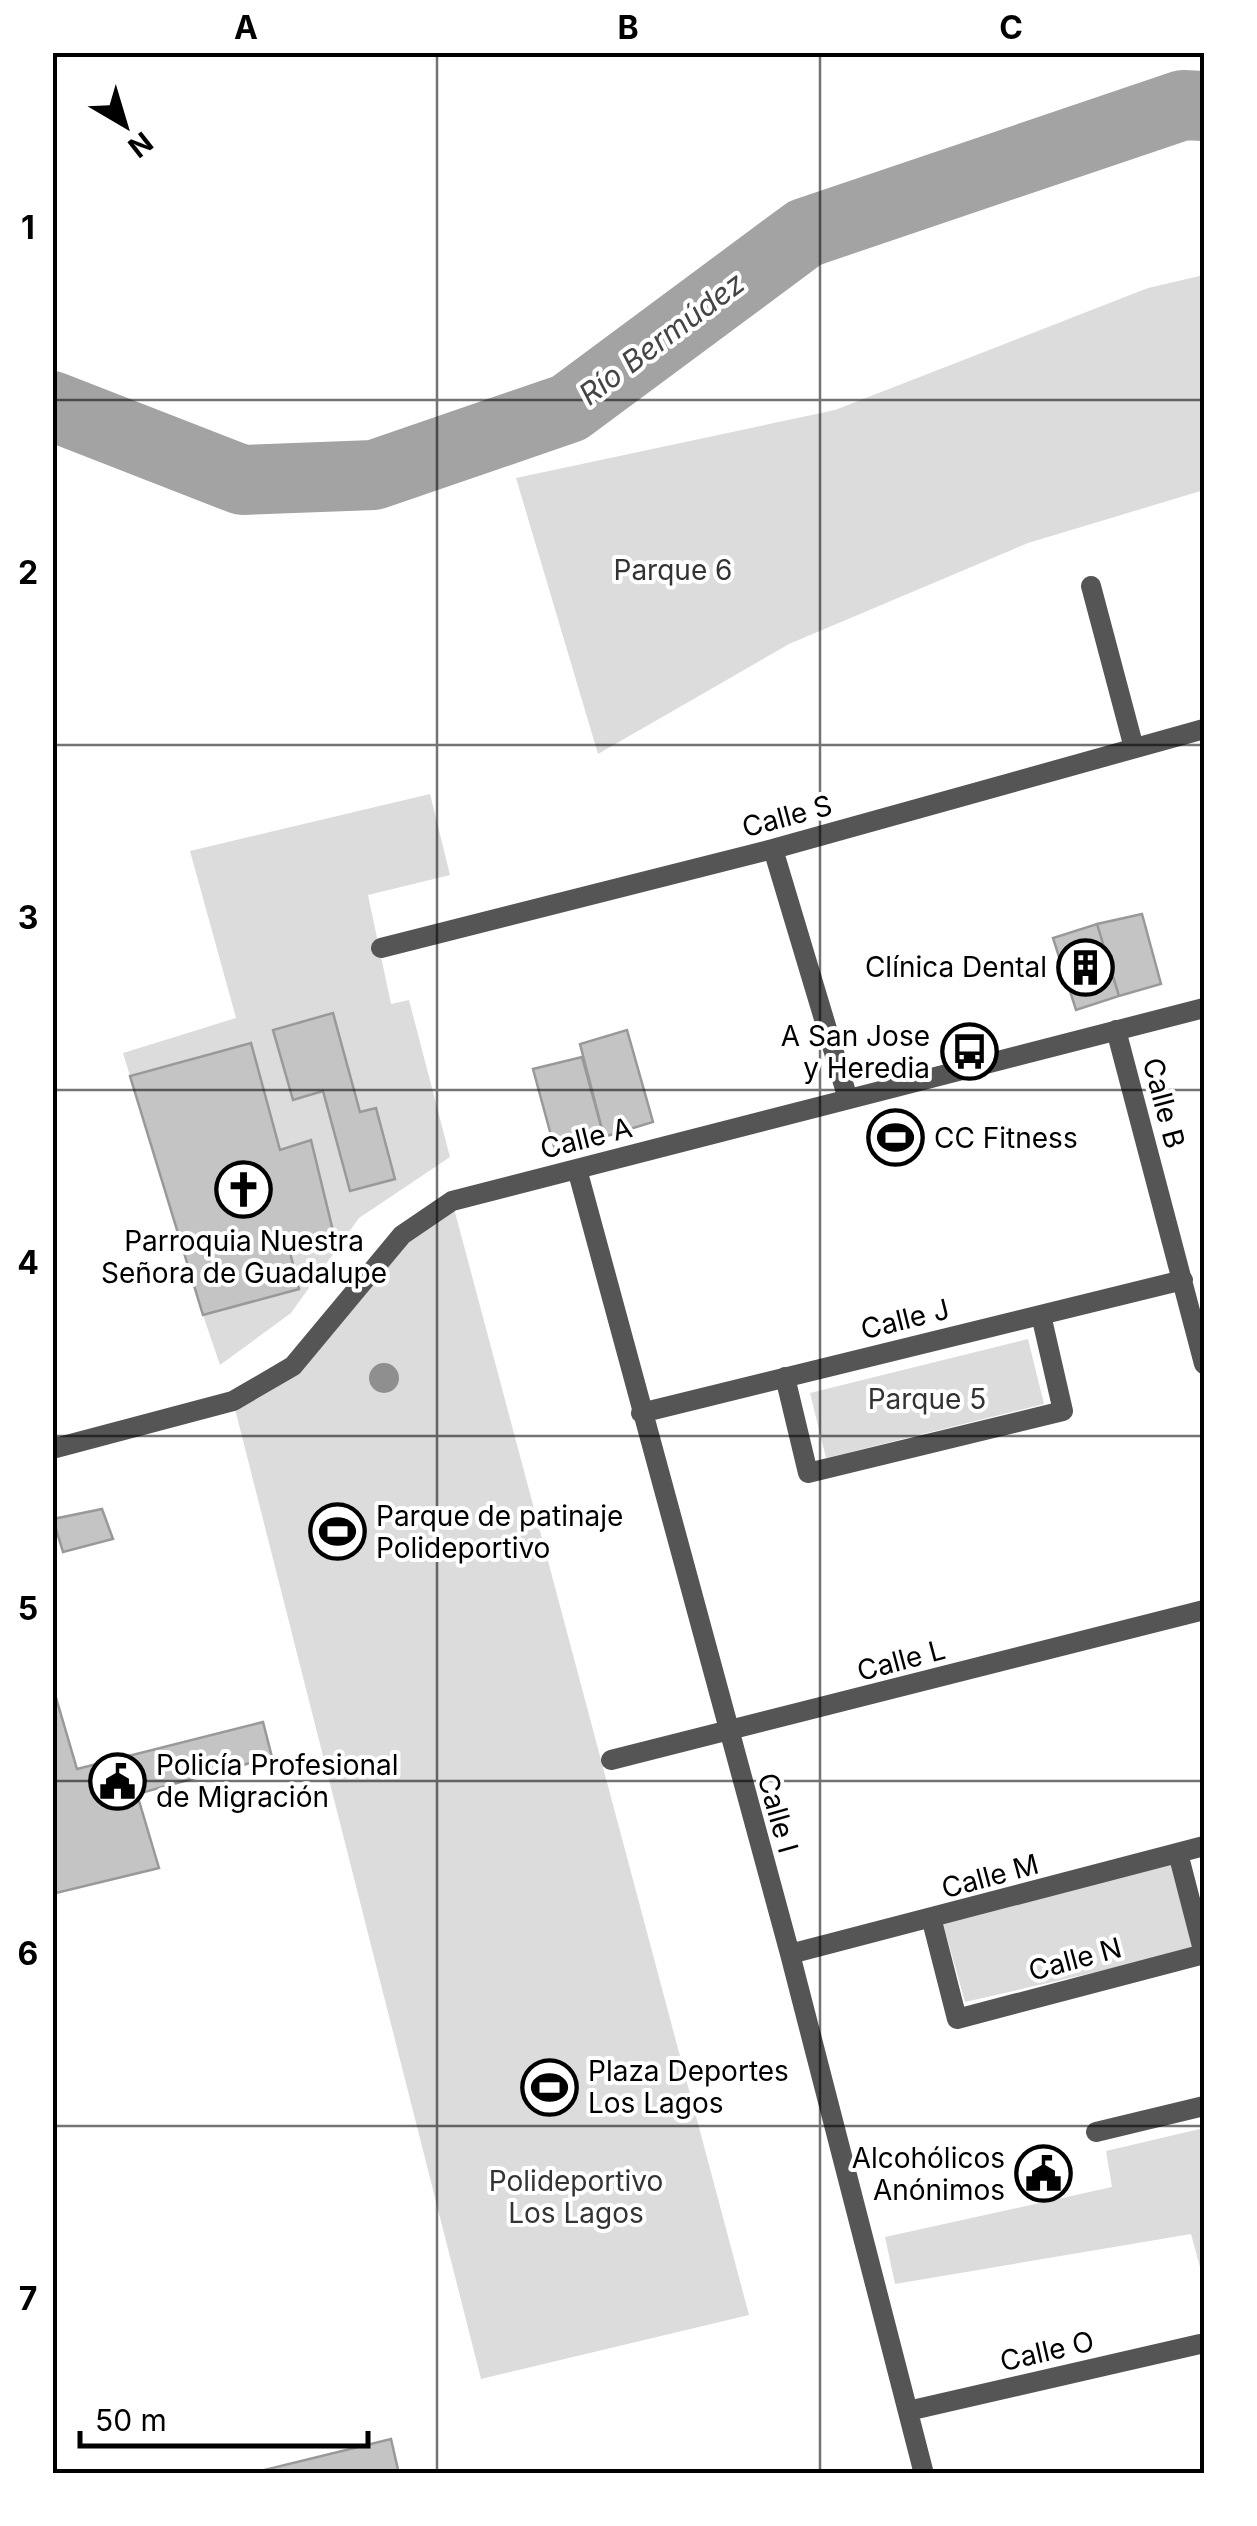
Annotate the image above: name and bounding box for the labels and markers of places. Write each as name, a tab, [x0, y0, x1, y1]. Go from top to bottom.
building icon: Clínica Dental	[1056, 937, 1116, 997]
place label: Clínica Dental	[865, 950, 1047, 984]
place label: A San Jose y Heredia	[781, 1019, 930, 1085]
bus stop icon: A San Jose y Heredia	[939, 1022, 999, 1082]
sports icon: CC Fitness	[865, 1108, 925, 1168]
place label: CC Fitness	[934, 1121, 1078, 1155]
church icon: Parroquia Nuestra Señora de Guadalupe	[214, 1160, 274, 1220]
place label: Parroquia Nuestra Señora de Guadalupe	[101, 1224, 387, 1290]
place label: Parque de patinaje Polideportivo	[376, 1499, 623, 1565]
sports icon: Parque de patinaje Polideportivo	[307, 1502, 367, 1562]
place label: Policía Profesional de Migración	[156, 1748, 398, 1814]
public building icon: Policía Profesional de Migración	[87, 1751, 147, 1811]
place label: Plaza Deportes Los Lagos	[588, 2054, 789, 2120]
sports icon: Plaza Deportes Los Lagos	[519, 2057, 579, 2117]
place label: Alcohólicos Anónimos	[852, 2141, 1005, 2207]
public building icon: Alcohólicos Anónimos	[1014, 2144, 1074, 2204]

